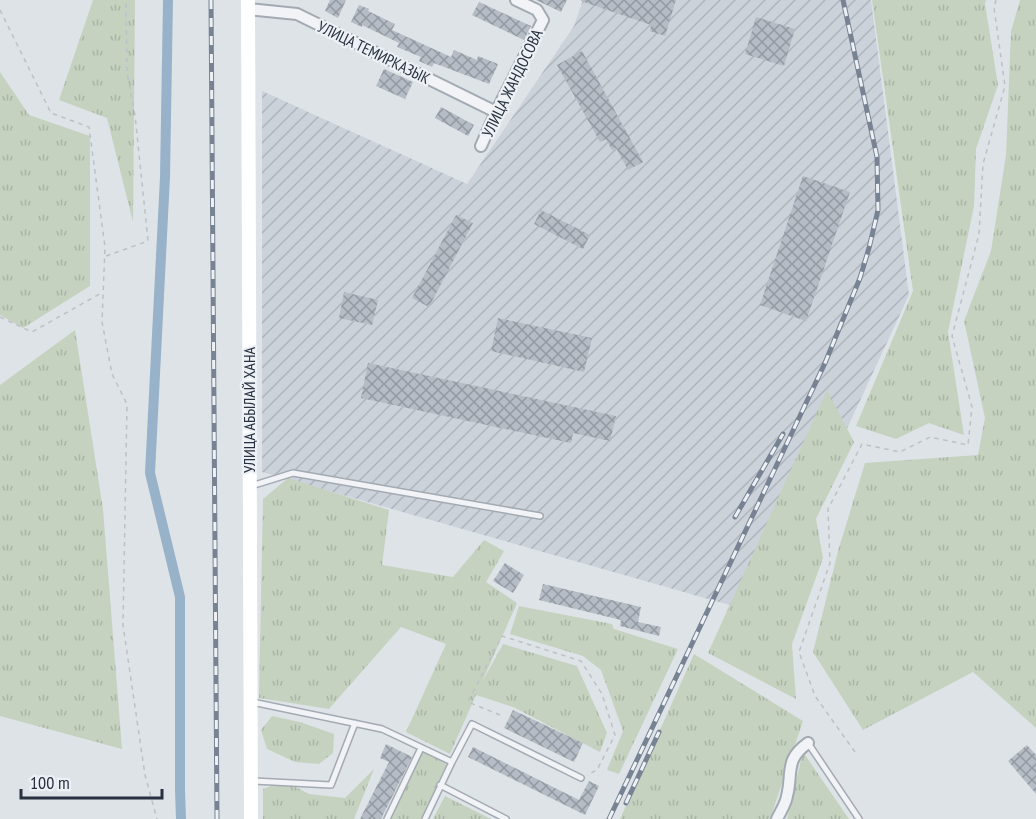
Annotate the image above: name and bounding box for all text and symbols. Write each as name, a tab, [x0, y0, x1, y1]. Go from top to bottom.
street label: УЛИЦА ТЕМИРКАЗЫК	[314, 16, 434, 88]
street label: УЛИЦА ЖАНДОСОВА	[477, 25, 547, 140]
street label: УЛИЦА АБЫЛАЙ ХАНА	[239, 347, 259, 473]
scale bar	[21, 762, 162, 800]
text: 100 m	[30, 771, 70, 794]

